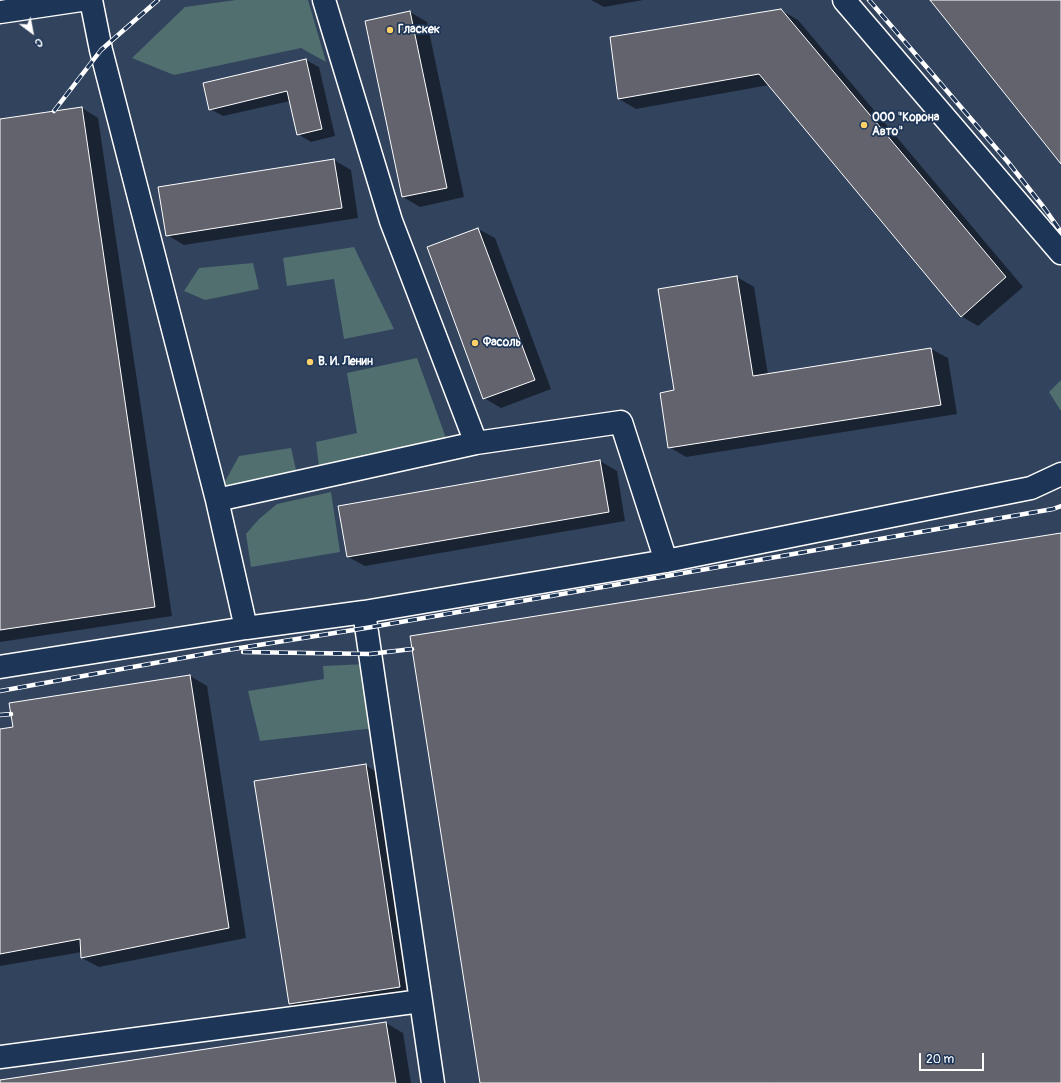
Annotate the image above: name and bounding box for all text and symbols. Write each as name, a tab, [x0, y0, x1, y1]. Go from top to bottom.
north arrow	[12, 12, 52, 52]
place label: Гласкек	[398, 23, 440, 37]
marker: Гласкек	[385, 25, 395, 35]
text: С	[32, 35, 45, 50]
place label: ООО "Корона Авто"	[872, 111, 939, 139]
marker: ООО "Корона Авто"	[859, 120, 869, 130]
place label: Фасоль	[483, 336, 521, 350]
marker: Фасоль	[470, 338, 480, 348]
place label: В. И. Ленин	[318, 355, 373, 369]
marker: В. И. Ленин	[305, 357, 315, 367]
scale bar	[921, 1045, 986, 1071]
text: 20 m	[926, 1052, 954, 1067]

